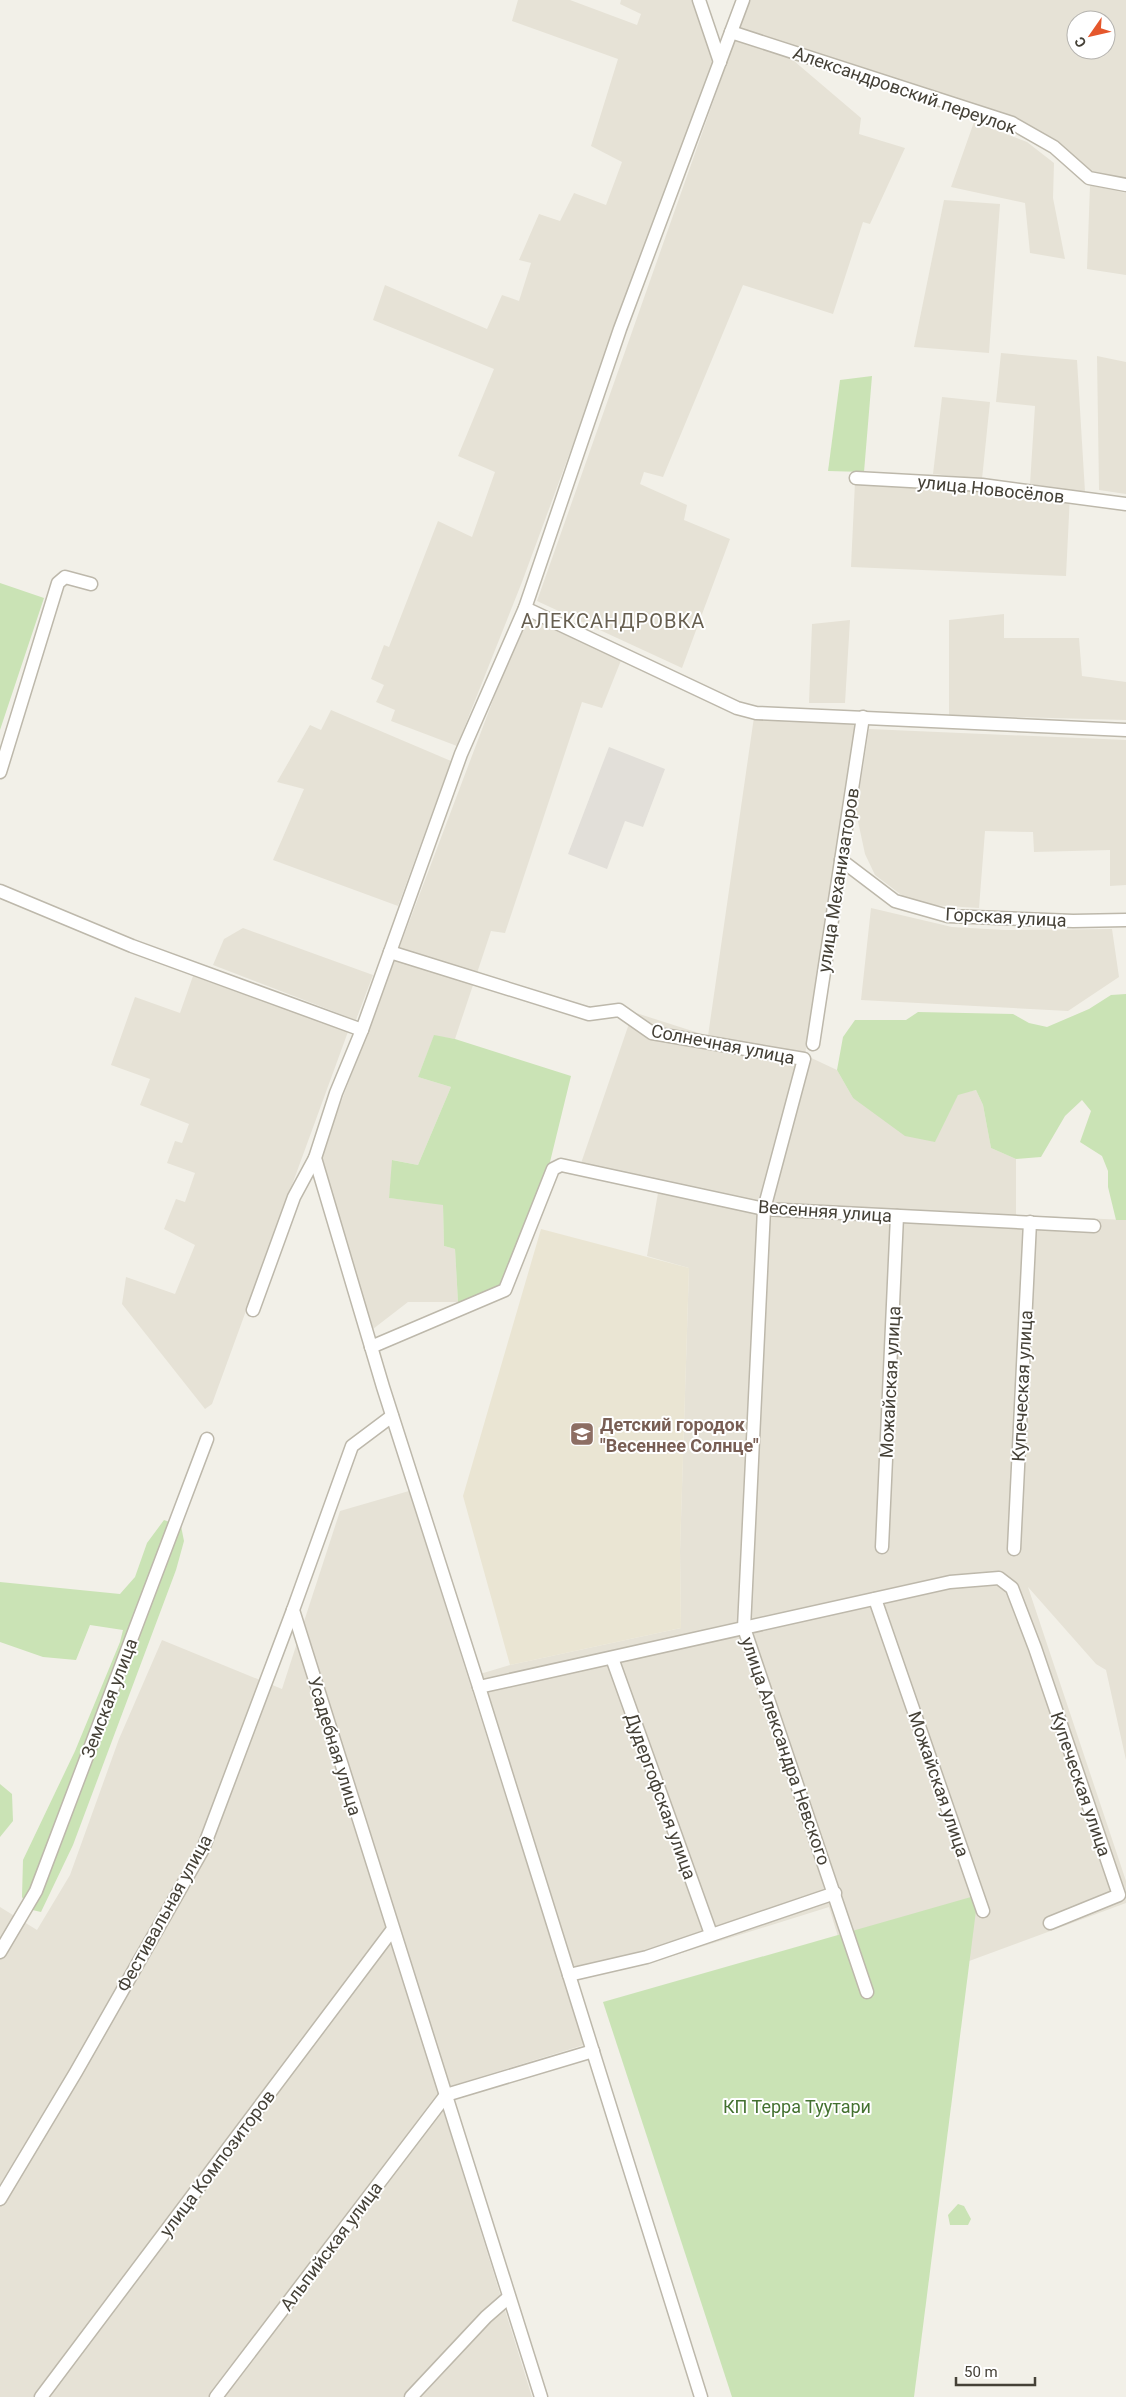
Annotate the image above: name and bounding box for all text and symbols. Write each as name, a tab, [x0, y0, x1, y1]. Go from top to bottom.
north arrow	[1066, 10, 1116, 60]
text: С	[1071, 34, 1089, 51]
street label: Александровский переулок	[790, 42, 1020, 138]
street label: улица Новосёлов	[917, 471, 1065, 507]
district label: АЛЕКСАНДРОВКА	[521, 609, 705, 633]
street label: улица Механизаторов	[813, 786, 863, 974]
street label: Горская улица	[945, 903, 1067, 931]
street label: Солнечная улица	[649, 1020, 797, 1068]
street label: Весенняя улица	[757, 1196, 893, 1226]
street label: Можайская улица	[876, 1305, 904, 1459]
street label: Купеческая улица	[1008, 1310, 1036, 1462]
place label: Детский городок "Весеннее Солнце"	[600, 1414, 759, 1456]
school or university icon: Детский городок "Весеннее Солнце"	[569, 1421, 595, 1447]
street label: улица Александра Невского	[737, 1634, 835, 1868]
street label: Земская улица	[77, 1635, 141, 1761]
street label: Усадебная улица	[304, 1674, 366, 1818]
street label: Можайская улица	[904, 1709, 974, 1859]
street label: Купеческая улица	[1046, 1709, 1116, 1859]
street label: Дудергофская улица	[621, 1710, 701, 1882]
street label: Фестивальная улица	[112, 1831, 216, 1995]
street label: улица Композиторов	[155, 2086, 279, 2240]
park label: КП Терра Туутари	[723, 2096, 871, 2117]
street label: Альпийская улица	[276, 2177, 386, 2315]
scale bar	[956, 2354, 1035, 2386]
text: 50 m	[964, 2363, 998, 2381]

